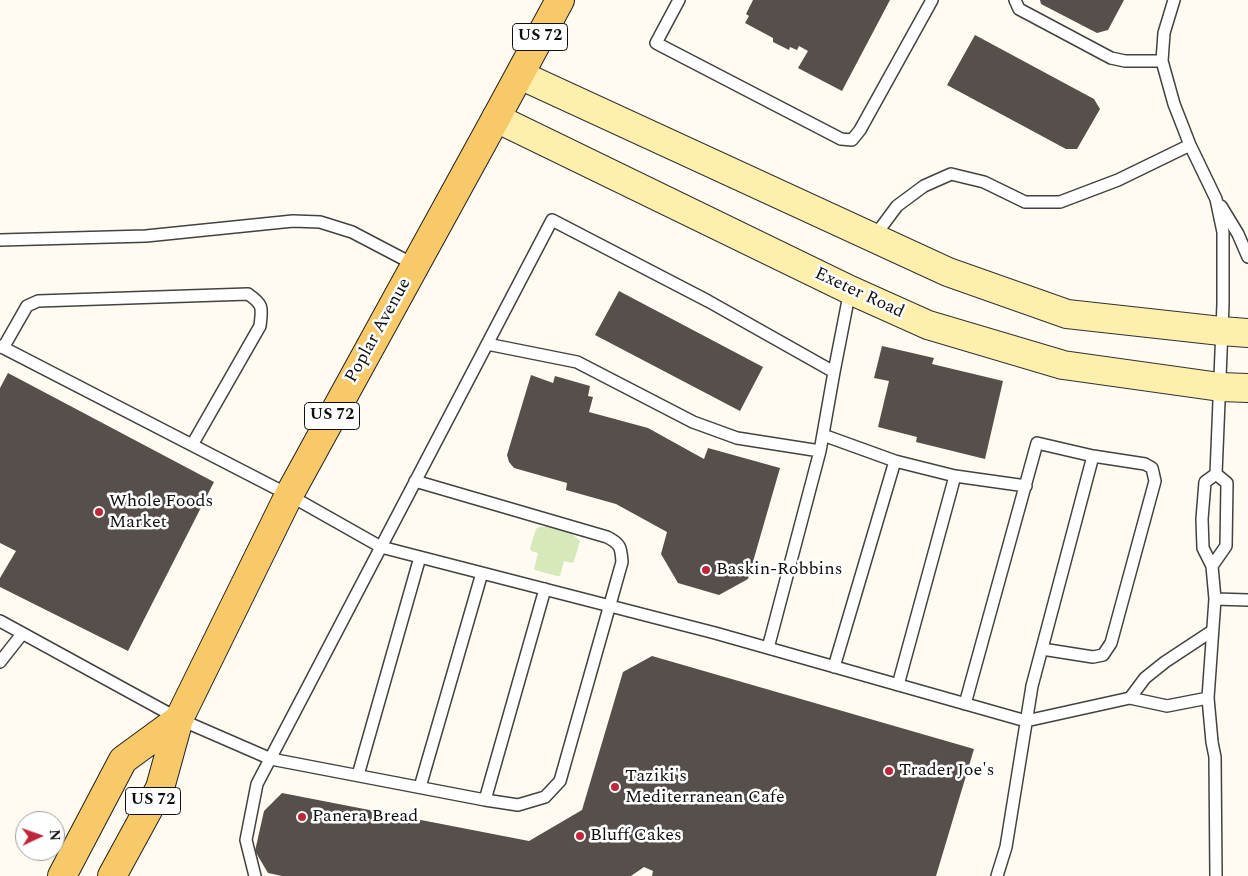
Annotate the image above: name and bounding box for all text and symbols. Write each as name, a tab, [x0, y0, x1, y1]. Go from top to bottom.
road number: US 72	[512, 24, 568, 51]
street label: Exeter Road	[811, 264, 907, 324]
street label: Poplar Avenue	[341, 275, 417, 387]
road number: US 72	[304, 402, 360, 430]
place label: Whole Foods Market	[109, 491, 213, 534]
marker: Whole Foods Market	[93, 506, 105, 518]
place label: Baskin-Robbins	[716, 559, 842, 581]
marker: Baskin-Robbins	[700, 564, 712, 576]
place label: Trader Joe's	[899, 760, 995, 782]
marker: Trader Joe's	[883, 765, 895, 777]
place label: Taziki's Mediterranean Cafe	[625, 766, 785, 809]
marker: Taziki's Mediterranean Cafe	[609, 781, 621, 793]
road number: US 72	[126, 788, 180, 814]
place label: Panera Bread	[312, 806, 418, 828]
north arrow	[15, 811, 65, 861]
marker: Panera Bread	[296, 811, 308, 823]
place label: Bluff Cakes	[590, 825, 682, 847]
text: N	[44, 829, 65, 842]
marker: Bluff Cakes	[574, 830, 586, 842]

